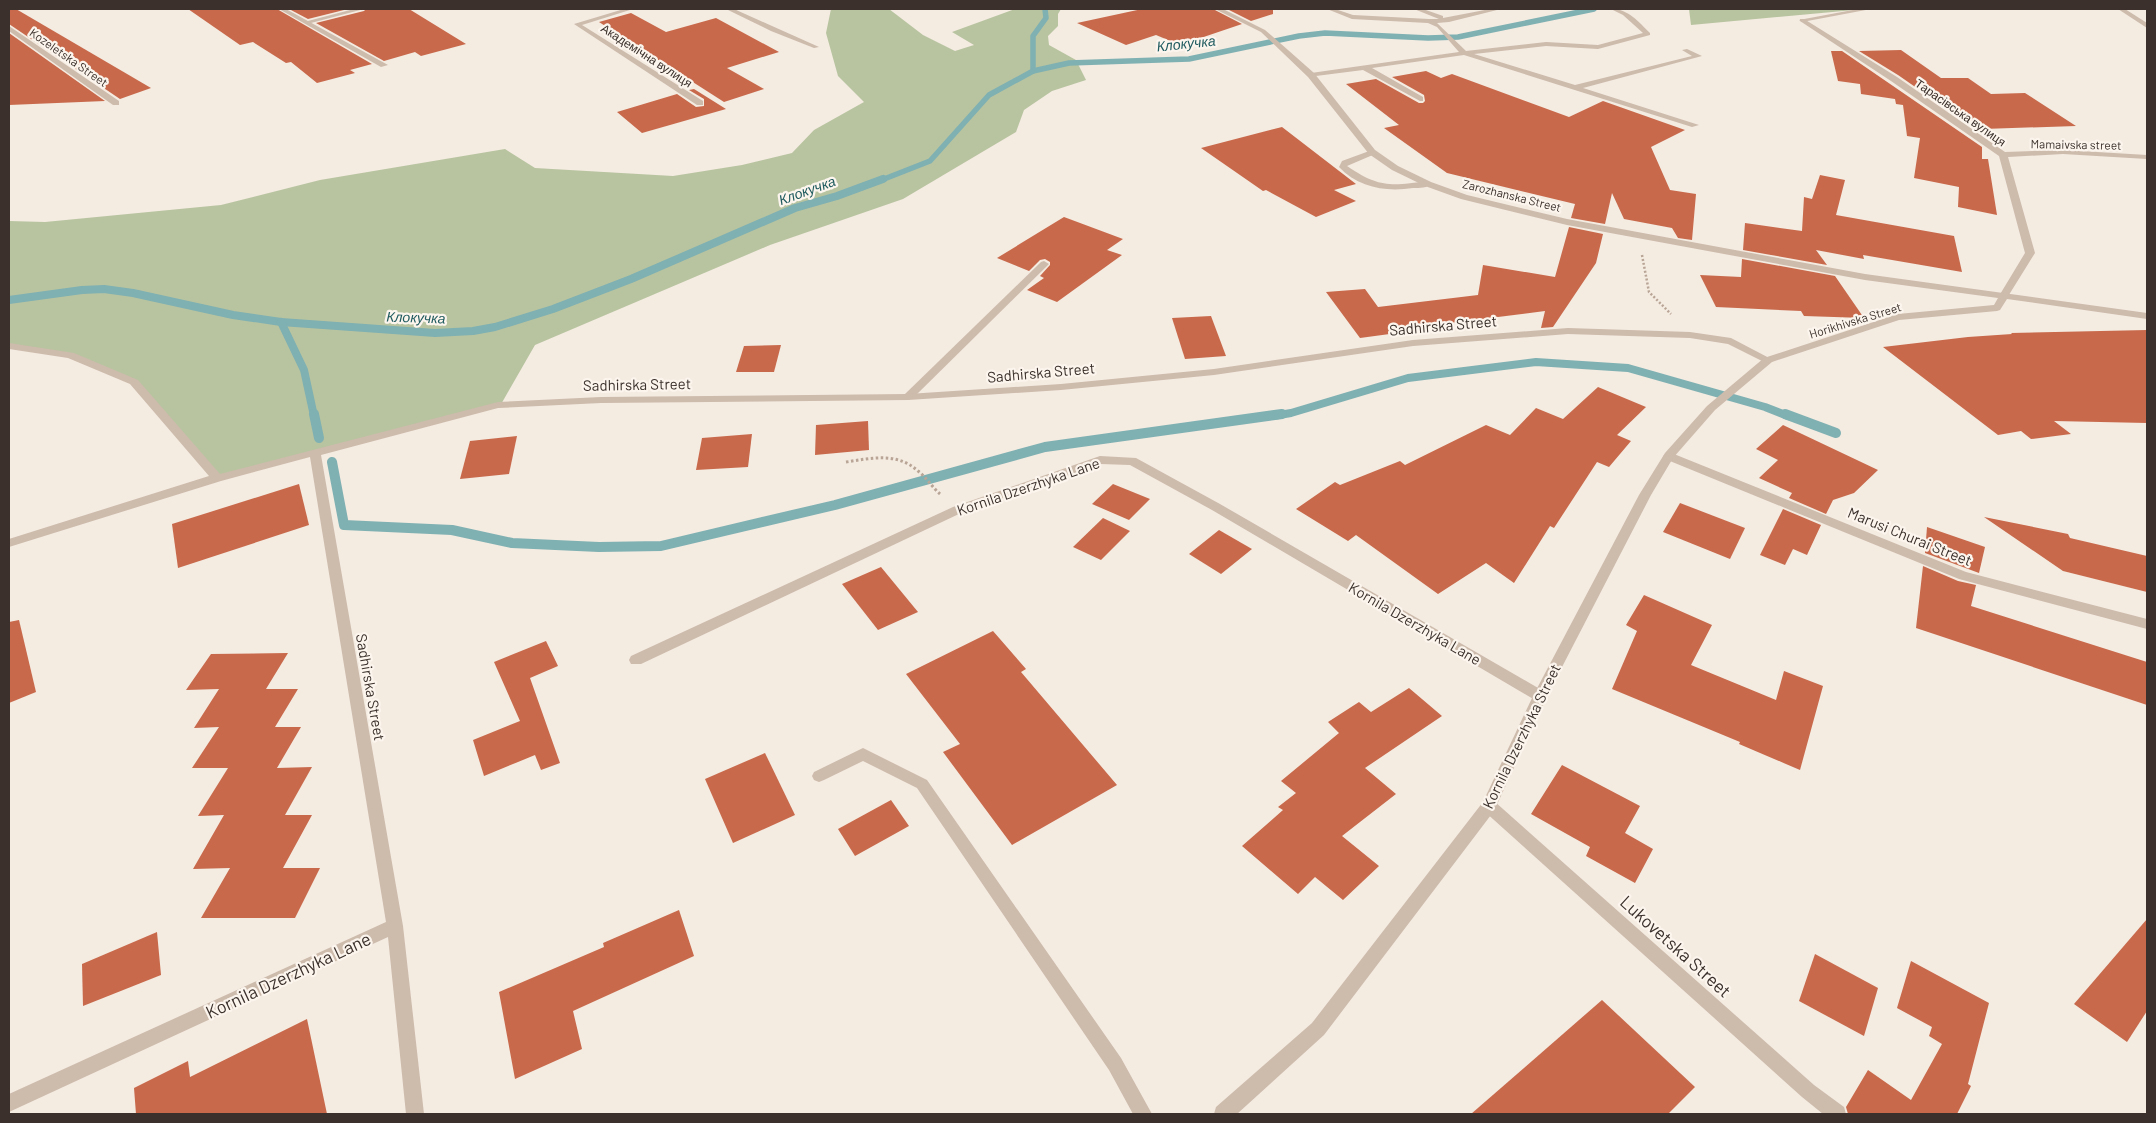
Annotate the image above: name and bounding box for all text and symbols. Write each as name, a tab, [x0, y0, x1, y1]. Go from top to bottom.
street label: Академічна вулиця	[598, 20, 695, 90]
street label: Kozeletska Street	[27, 25, 111, 89]
water label: Клокучка	[1156, 31, 1217, 55]
street label: Тарасівська вулиця	[1912, 75, 2009, 149]
street label: Mamaivska street	[2030, 136, 2122, 152]
water label: Клокучка	[776, 172, 838, 208]
street label: Zarozhanska Street	[1461, 176, 1563, 214]
street label: Horikhivska Street	[1807, 299, 1903, 341]
water label: Клокучка	[386, 307, 446, 327]
street label: Sadhirska Street	[1388, 311, 1498, 339]
street label: Sadhirska Street	[986, 358, 1096, 386]
street label: Sadhirska Street	[583, 374, 691, 394]
street label: Kornila Dzerzhyka Lane	[954, 453, 1102, 519]
street label: Marusi Churai Street	[1845, 503, 1975, 569]
street label: Kornila Dzerzhyka Lane	[1346, 578, 1484, 668]
street label: Sadhirska Street	[353, 632, 389, 742]
street label: Kornila Dzerzhyka Street	[1478, 661, 1564, 811]
street label: Lukovetska Street	[1616, 890, 1736, 1002]
street label: Kornila Dzerzhyka Lane	[202, 927, 374, 1023]

